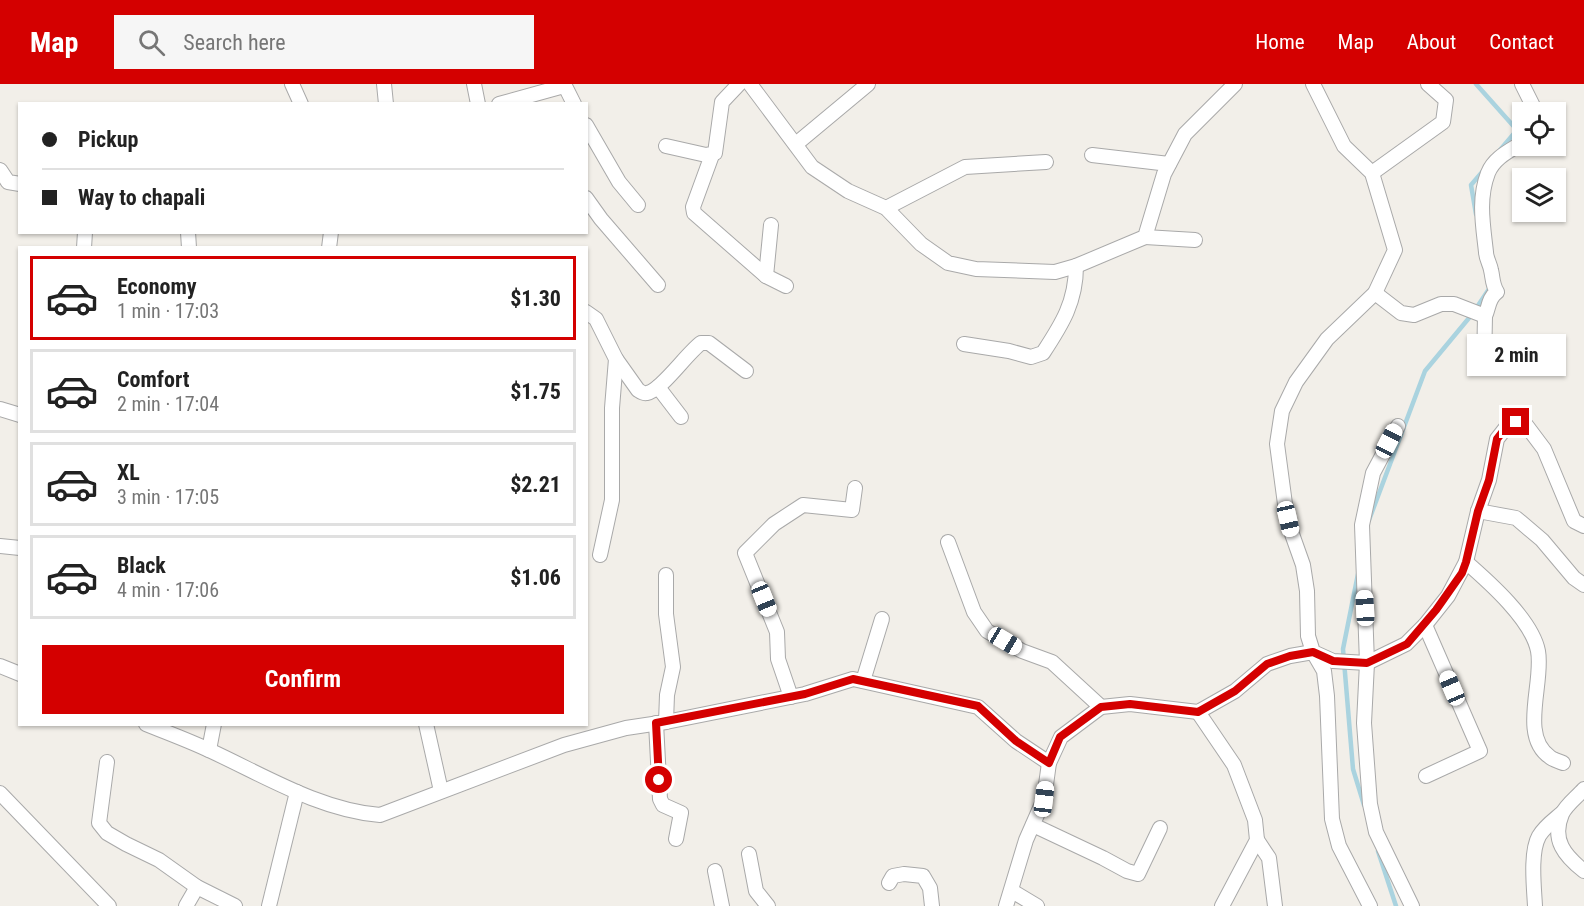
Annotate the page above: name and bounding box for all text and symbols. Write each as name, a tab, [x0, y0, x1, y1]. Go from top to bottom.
search box	[114, 15, 534, 69]
text: Map	[30, 26, 78, 59]
icon: search	[135, 26, 168, 59]
text: Search here	[183, 30, 286, 55]
text: Home	[1255, 30, 1305, 54]
text: Map	[1338, 30, 1374, 54]
text: About	[1407, 30, 1456, 54]
text: Contact	[1489, 30, 1554, 54]
map controls	[1512, 102, 1566, 222]
button: locate	[1512, 102, 1566, 156]
text: Pickup	[78, 127, 138, 152]
button: layers	[1512, 168, 1566, 222]
text: Way to chapali	[78, 185, 205, 210]
icon: car	[45, 271, 99, 325]
text: Economy	[117, 274, 197, 299]
text: $1.30	[510, 286, 561, 311]
text: 1 min · 17:03	[117, 299, 219, 323]
callout: 2 min	[1466, 335, 1565, 377]
text: 2 min	[1494, 343, 1539, 367]
icon: car	[45, 364, 99, 418]
text: Comfort	[117, 367, 190, 392]
text: $1.75	[510, 379, 561, 404]
text: 2 min · 17:04	[117, 392, 219, 416]
route end	[1502, 408, 1529, 435]
car	[1373, 421, 1405, 461]
icon: car	[45, 457, 99, 511]
text: XL	[117, 460, 140, 485]
text: $2.21	[510, 472, 561, 497]
text: 3 min · 17:05	[117, 485, 219, 509]
car	[1275, 499, 1301, 539]
icon: car	[45, 550, 99, 604]
text: Black	[117, 553, 166, 578]
text: $1.06	[510, 565, 561, 590]
text: 4 min · 17:06	[117, 578, 219, 602]
car	[749, 579, 779, 619]
car	[1355, 590, 1375, 626]
car	[985, 624, 1025, 658]
button: Confirm	[42, 645, 564, 714]
car	[1437, 668, 1467, 708]
route start	[645, 766, 672, 793]
car	[1033, 780, 1055, 818]

